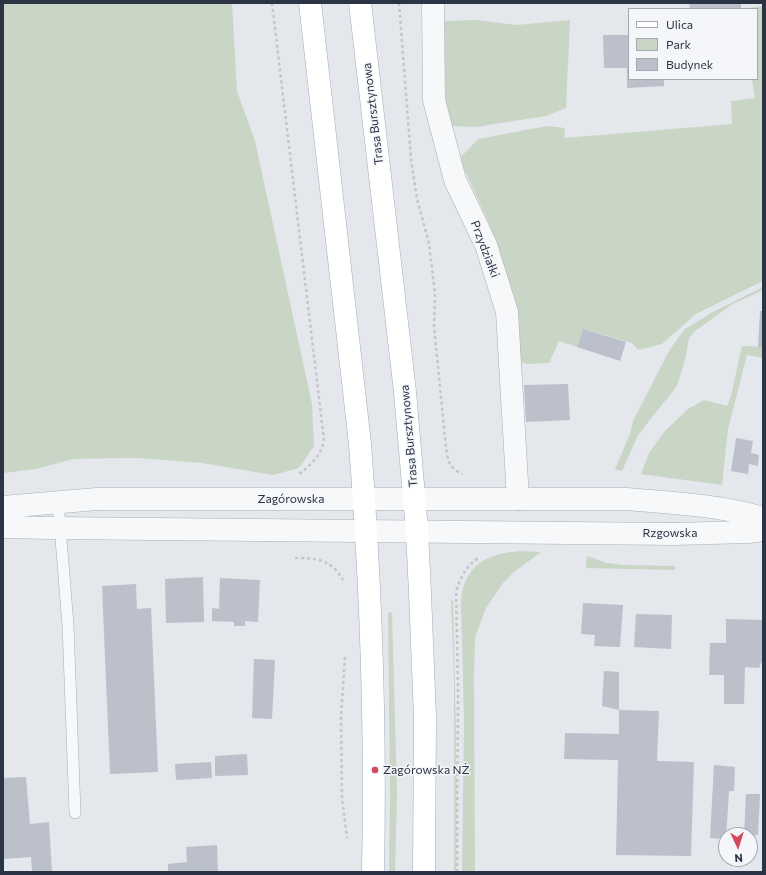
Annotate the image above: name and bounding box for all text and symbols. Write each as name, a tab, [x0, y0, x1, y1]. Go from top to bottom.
legend	[628, 8, 758, 80]
text: Ulica	[666, 17, 693, 31]
text: Park	[666, 37, 691, 51]
text: Budynek	[666, 57, 713, 71]
street label: Trasa Bursztynowa	[360, 62, 386, 166]
street label: Przydziałki	[468, 219, 502, 279]
street label: Trasa Bursztynowa	[397, 384, 421, 488]
street label: Zagórowska	[257, 492, 325, 506]
street label: Rzgowska	[642, 526, 698, 540]
place label: Zagórowska NŻ	[383, 763, 470, 777]
marker: Zagórowska NŻ	[370, 765, 380, 775]
north arrow	[718, 827, 758, 867]
text: N	[734, 852, 743, 865]

